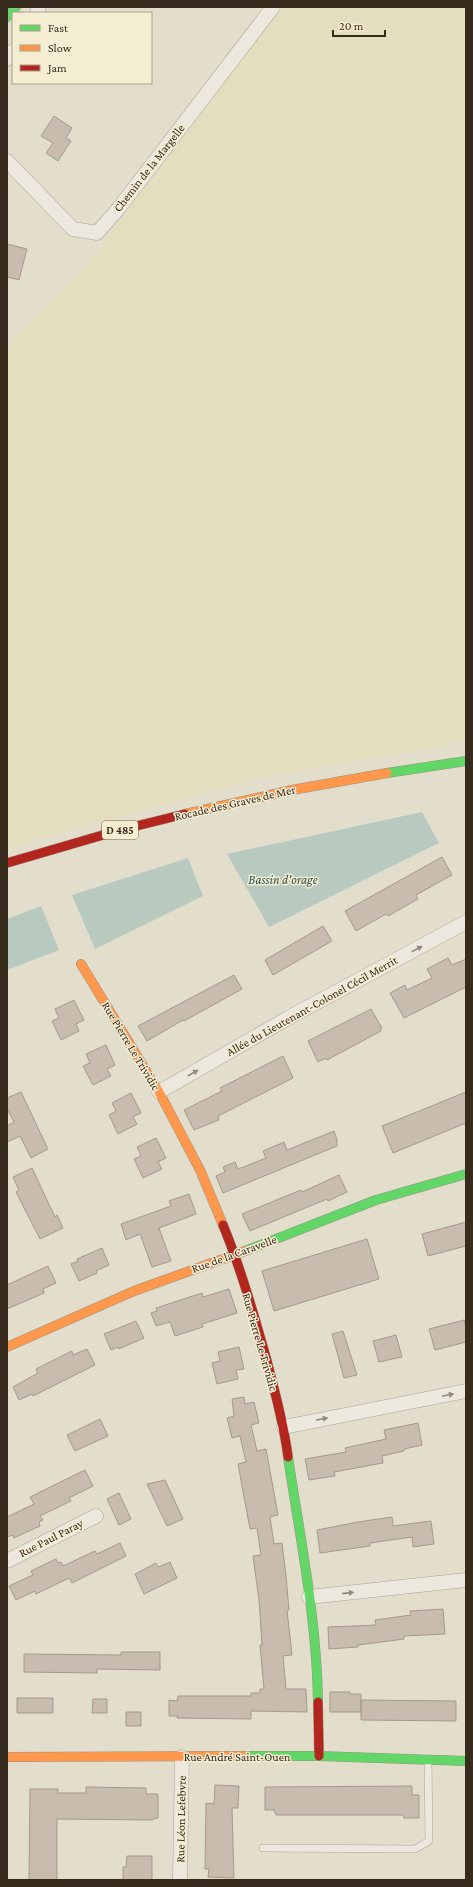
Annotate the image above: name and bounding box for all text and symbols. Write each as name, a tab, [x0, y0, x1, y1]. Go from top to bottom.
legend	[12, 12, 152, 84]
scale bar	[333, 12, 385, 38]
text: 20 m	[339, 19, 364, 33]
text: Fast	[48, 21, 69, 35]
text: Slow	[48, 41, 72, 55]
text: Jam	[47, 61, 67, 75]
street label: Chemin de la Margelle	[110, 121, 188, 215]
street label: Rocade des Graves de Mer	[173, 782, 297, 824]
road number: D 485	[102, 821, 138, 839]
water label: Bassin d'orage	[248, 872, 318, 887]
one-way arrow	[411, 946, 422, 952]
street label: Allée du Lieutenant-Colonel Cécil Merrit	[224, 952, 401, 1059]
street label: Rue Pierre Le Trividic	[99, 999, 163, 1093]
one-way arrow	[187, 1069, 199, 1076]
street label: Rue de la Caravelle	[190, 1232, 278, 1276]
street label: Rue Pierre Le Trividic	[239, 1291, 281, 1393]
one-way arrow	[442, 1392, 454, 1398]
one-way arrow	[316, 1416, 328, 1422]
street label: Rue Paul Paray	[17, 1516, 86, 1560]
one-way arrow	[342, 1589, 354, 1596]
street label: Rue André Saint-Ouen	[184, 1750, 291, 1764]
street label: Rue Léon Lefebvre	[173, 1775, 189, 1863]

